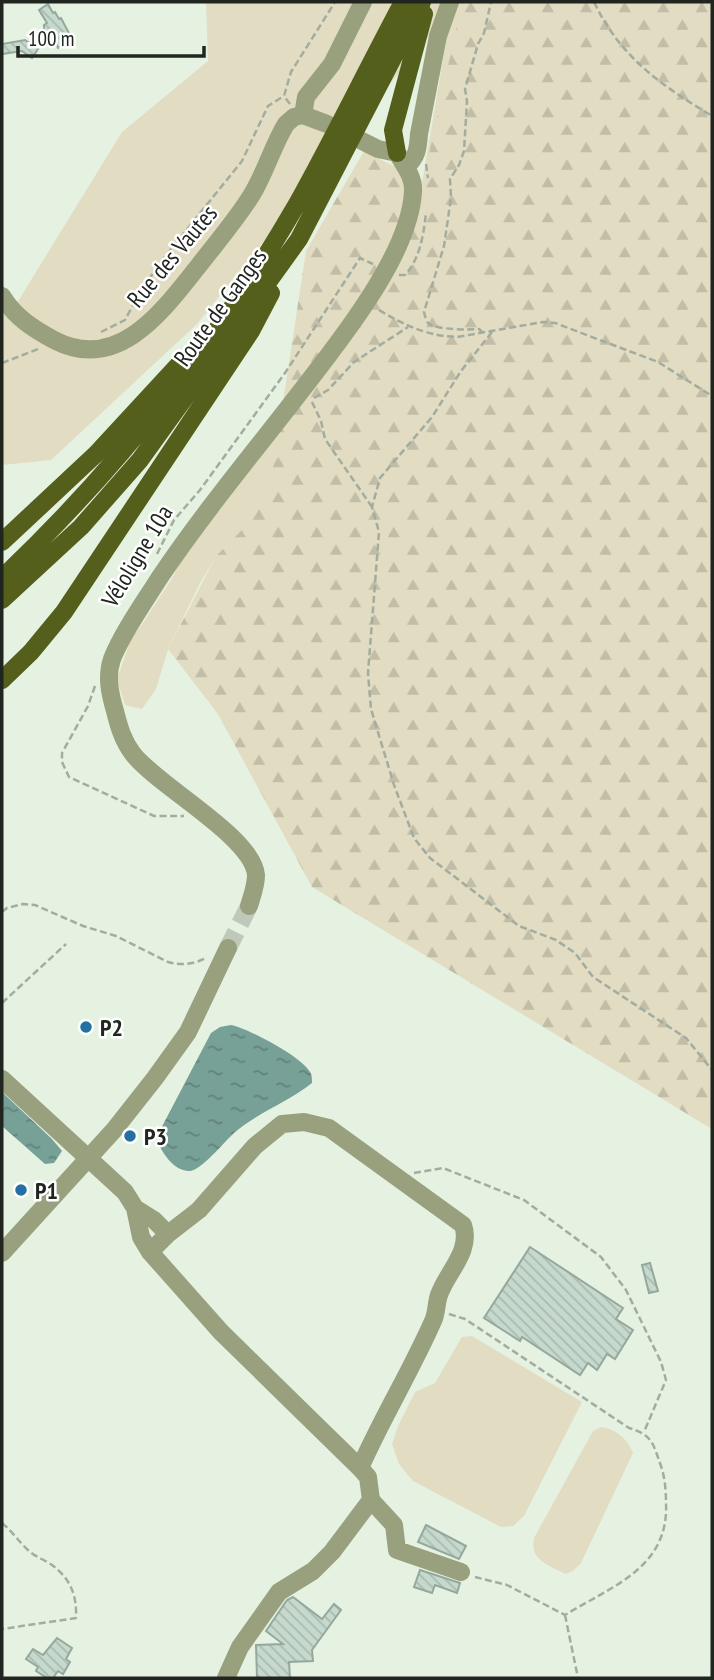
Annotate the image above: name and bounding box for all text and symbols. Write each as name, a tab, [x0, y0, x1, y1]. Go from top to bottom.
scale bar	[18, 14, 203, 58]
text: 100 m	[28, 25, 74, 52]
street label: Rue des Vautes	[120, 198, 224, 314]
street label: Route de Ganges	[167, 242, 273, 372]
street label: Véloligne 10a	[94, 499, 180, 614]
place label: P2	[100, 1012, 123, 1043]
marker: P2	[78, 1019, 94, 1035]
place label: P3	[144, 1121, 167, 1152]
marker: P3	[122, 1128, 138, 1144]
place label: P1	[35, 1175, 58, 1206]
marker: P1	[13, 1182, 29, 1198]

